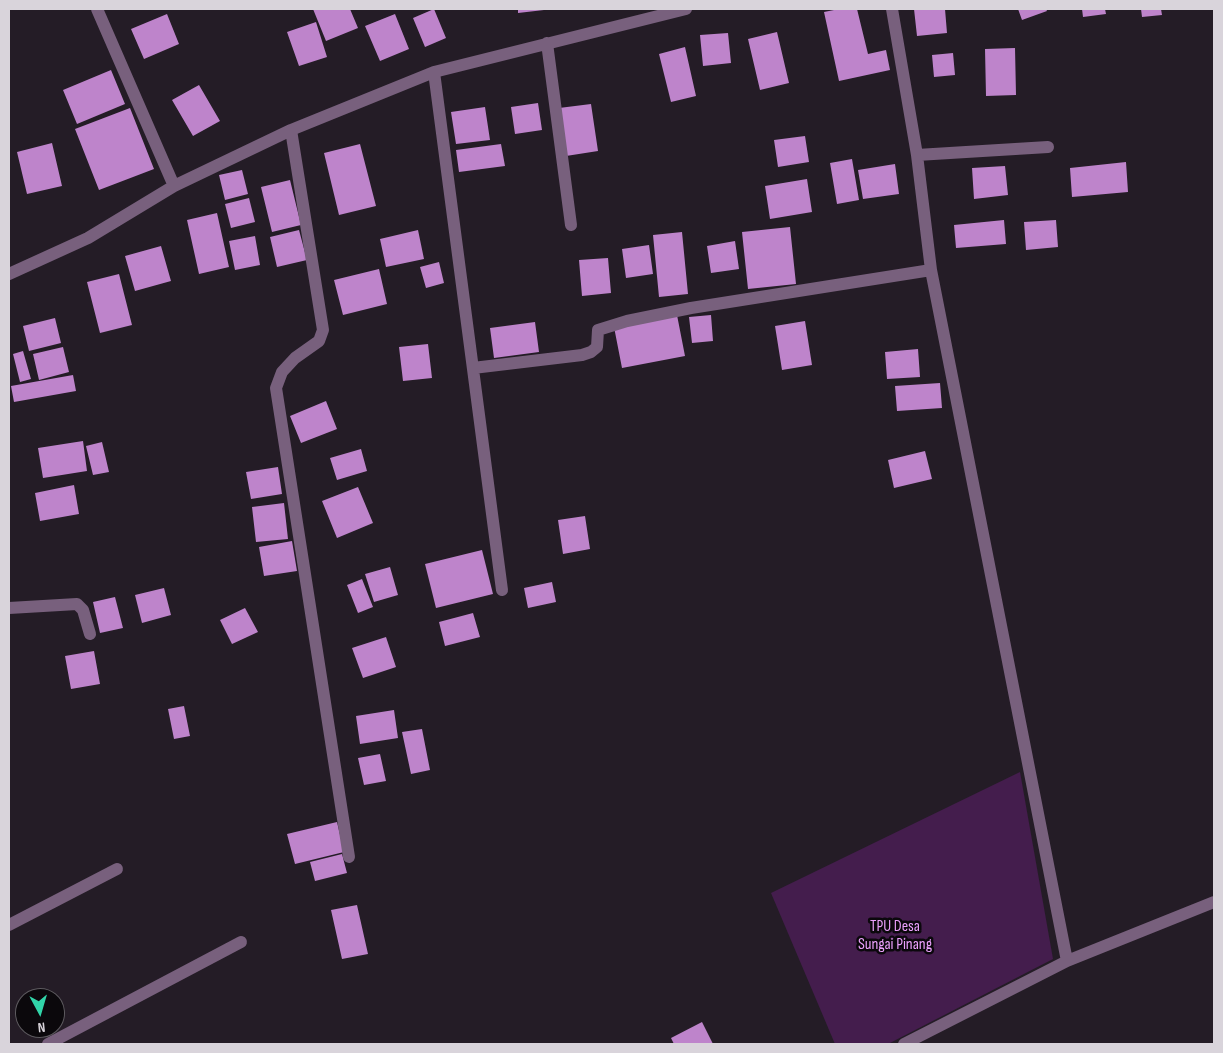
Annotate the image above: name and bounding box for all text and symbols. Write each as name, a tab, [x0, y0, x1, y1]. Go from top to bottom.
park label: TPU Desa Sungai Pinang	[858, 917, 932, 955]
north arrow	[15, 988, 65, 1038]
text: N	[37, 1019, 46, 1036]

